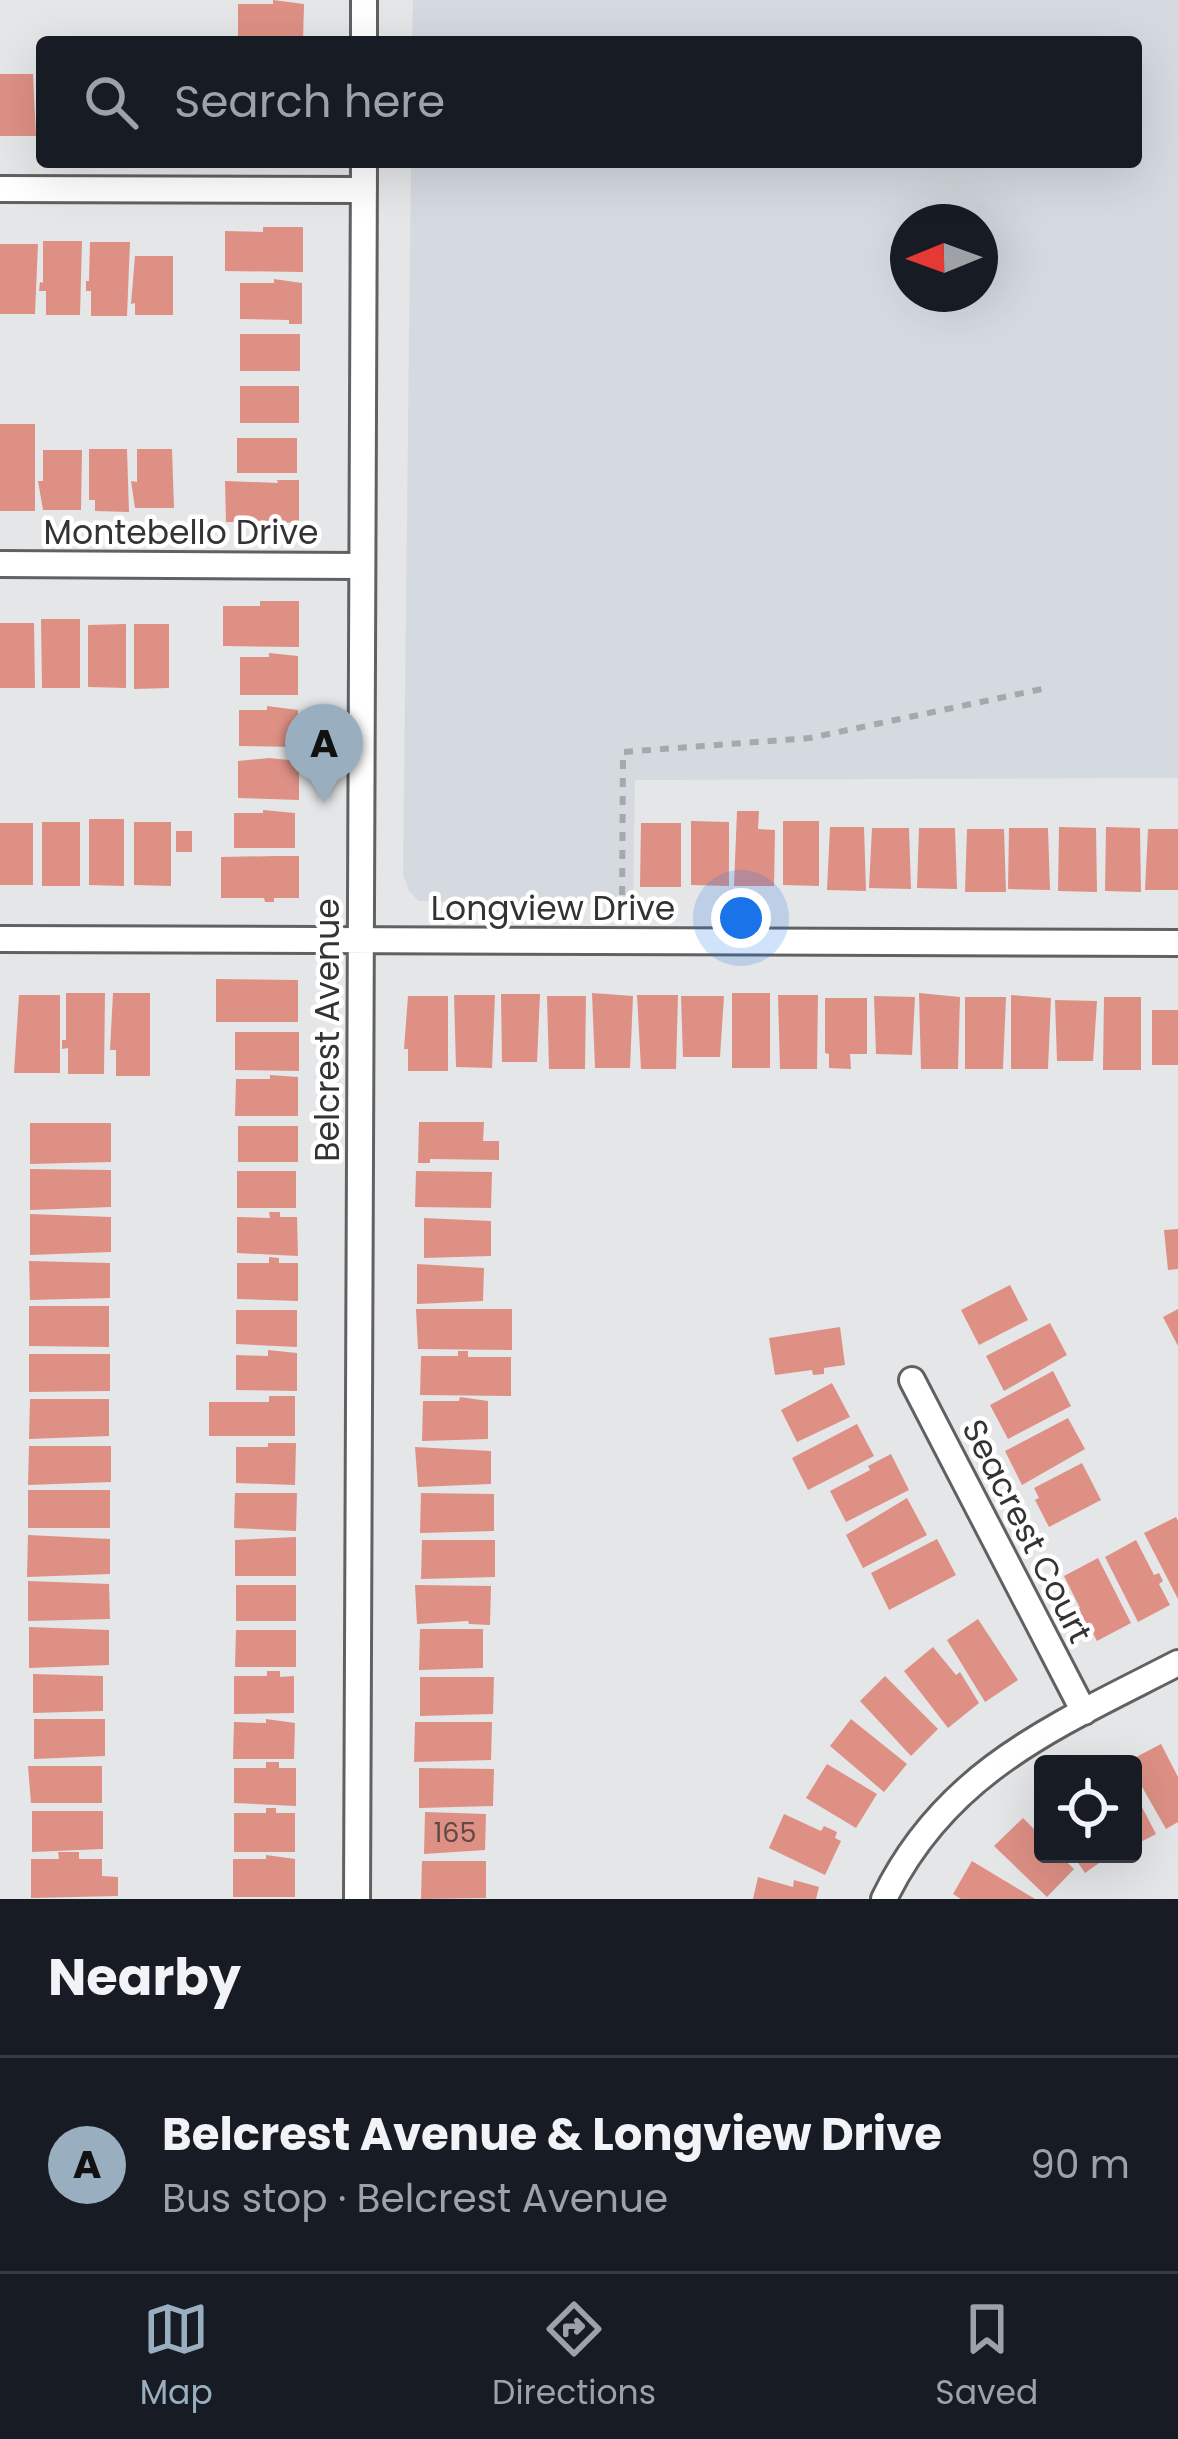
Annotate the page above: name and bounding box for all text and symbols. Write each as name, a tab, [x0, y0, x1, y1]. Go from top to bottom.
search box	[36, 36, 1142, 168]
icon: search	[78, 69, 144, 135]
text: Search here	[174, 70, 445, 133]
north arrow	[890, 204, 998, 312]
street label: Montebello Drive	[44, 509, 318, 556]
pin: A	[285, 704, 363, 803]
street label: Longview Drive	[431, 885, 675, 932]
your location	[711, 888, 771, 948]
street label: Belcrest Avenue	[304, 898, 351, 1162]
street label: Seacrest Court	[950, 1411, 1104, 1651]
map controls	[1034, 1755, 1142, 1863]
button: locate	[1034, 1755, 1142, 1863]
house number: 165	[434, 1814, 476, 1851]
text: Nearby	[48, 1941, 241, 2013]
text: Belcrest Avenue & Longview Drive	[162, 2103, 942, 2166]
text: A	[73, 2137, 101, 2192]
text: 90 m	[1030, 2137, 1130, 2192]
text: Bus stop · Belcrest Avenue	[162, 2171, 668, 2226]
tab: Map	[140, 2296, 213, 2418]
tab: Directions	[492, 2296, 656, 2418]
tab: Saved	[935, 2296, 1038, 2418]

